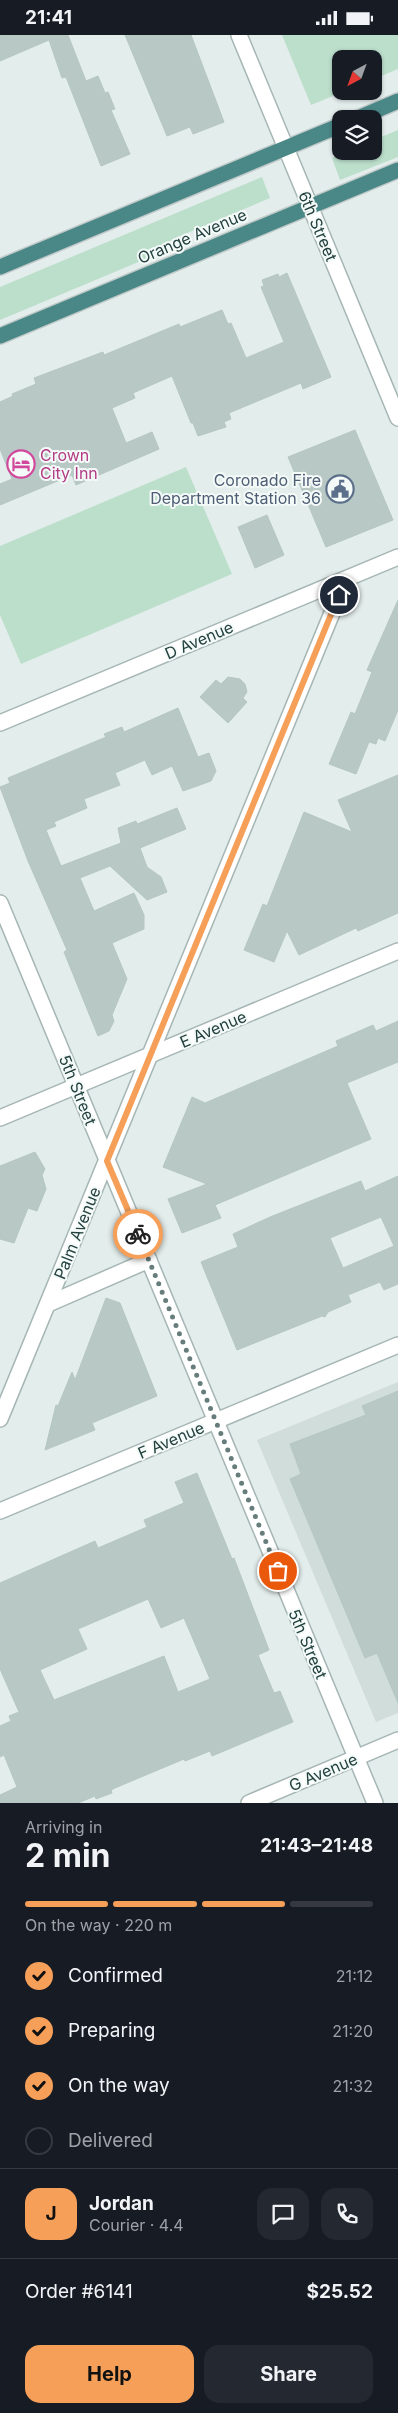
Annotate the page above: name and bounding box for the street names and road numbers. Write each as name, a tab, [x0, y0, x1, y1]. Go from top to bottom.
street label: 6th Street	[294, 188, 342, 264]
street label: Orange Avenue	[134, 204, 250, 268]
street label: D Avenue	[162, 617, 236, 663]
street label: E Avenue	[177, 1006, 249, 1052]
street label: 5th Street	[55, 1052, 101, 1128]
street label: Palm Avenue	[49, 1184, 105, 1282]
street label: F Avenue	[135, 1417, 207, 1463]
street label: 5th Street	[284, 1606, 332, 1682]
street label: G Avenue	[286, 1749, 360, 1795]

